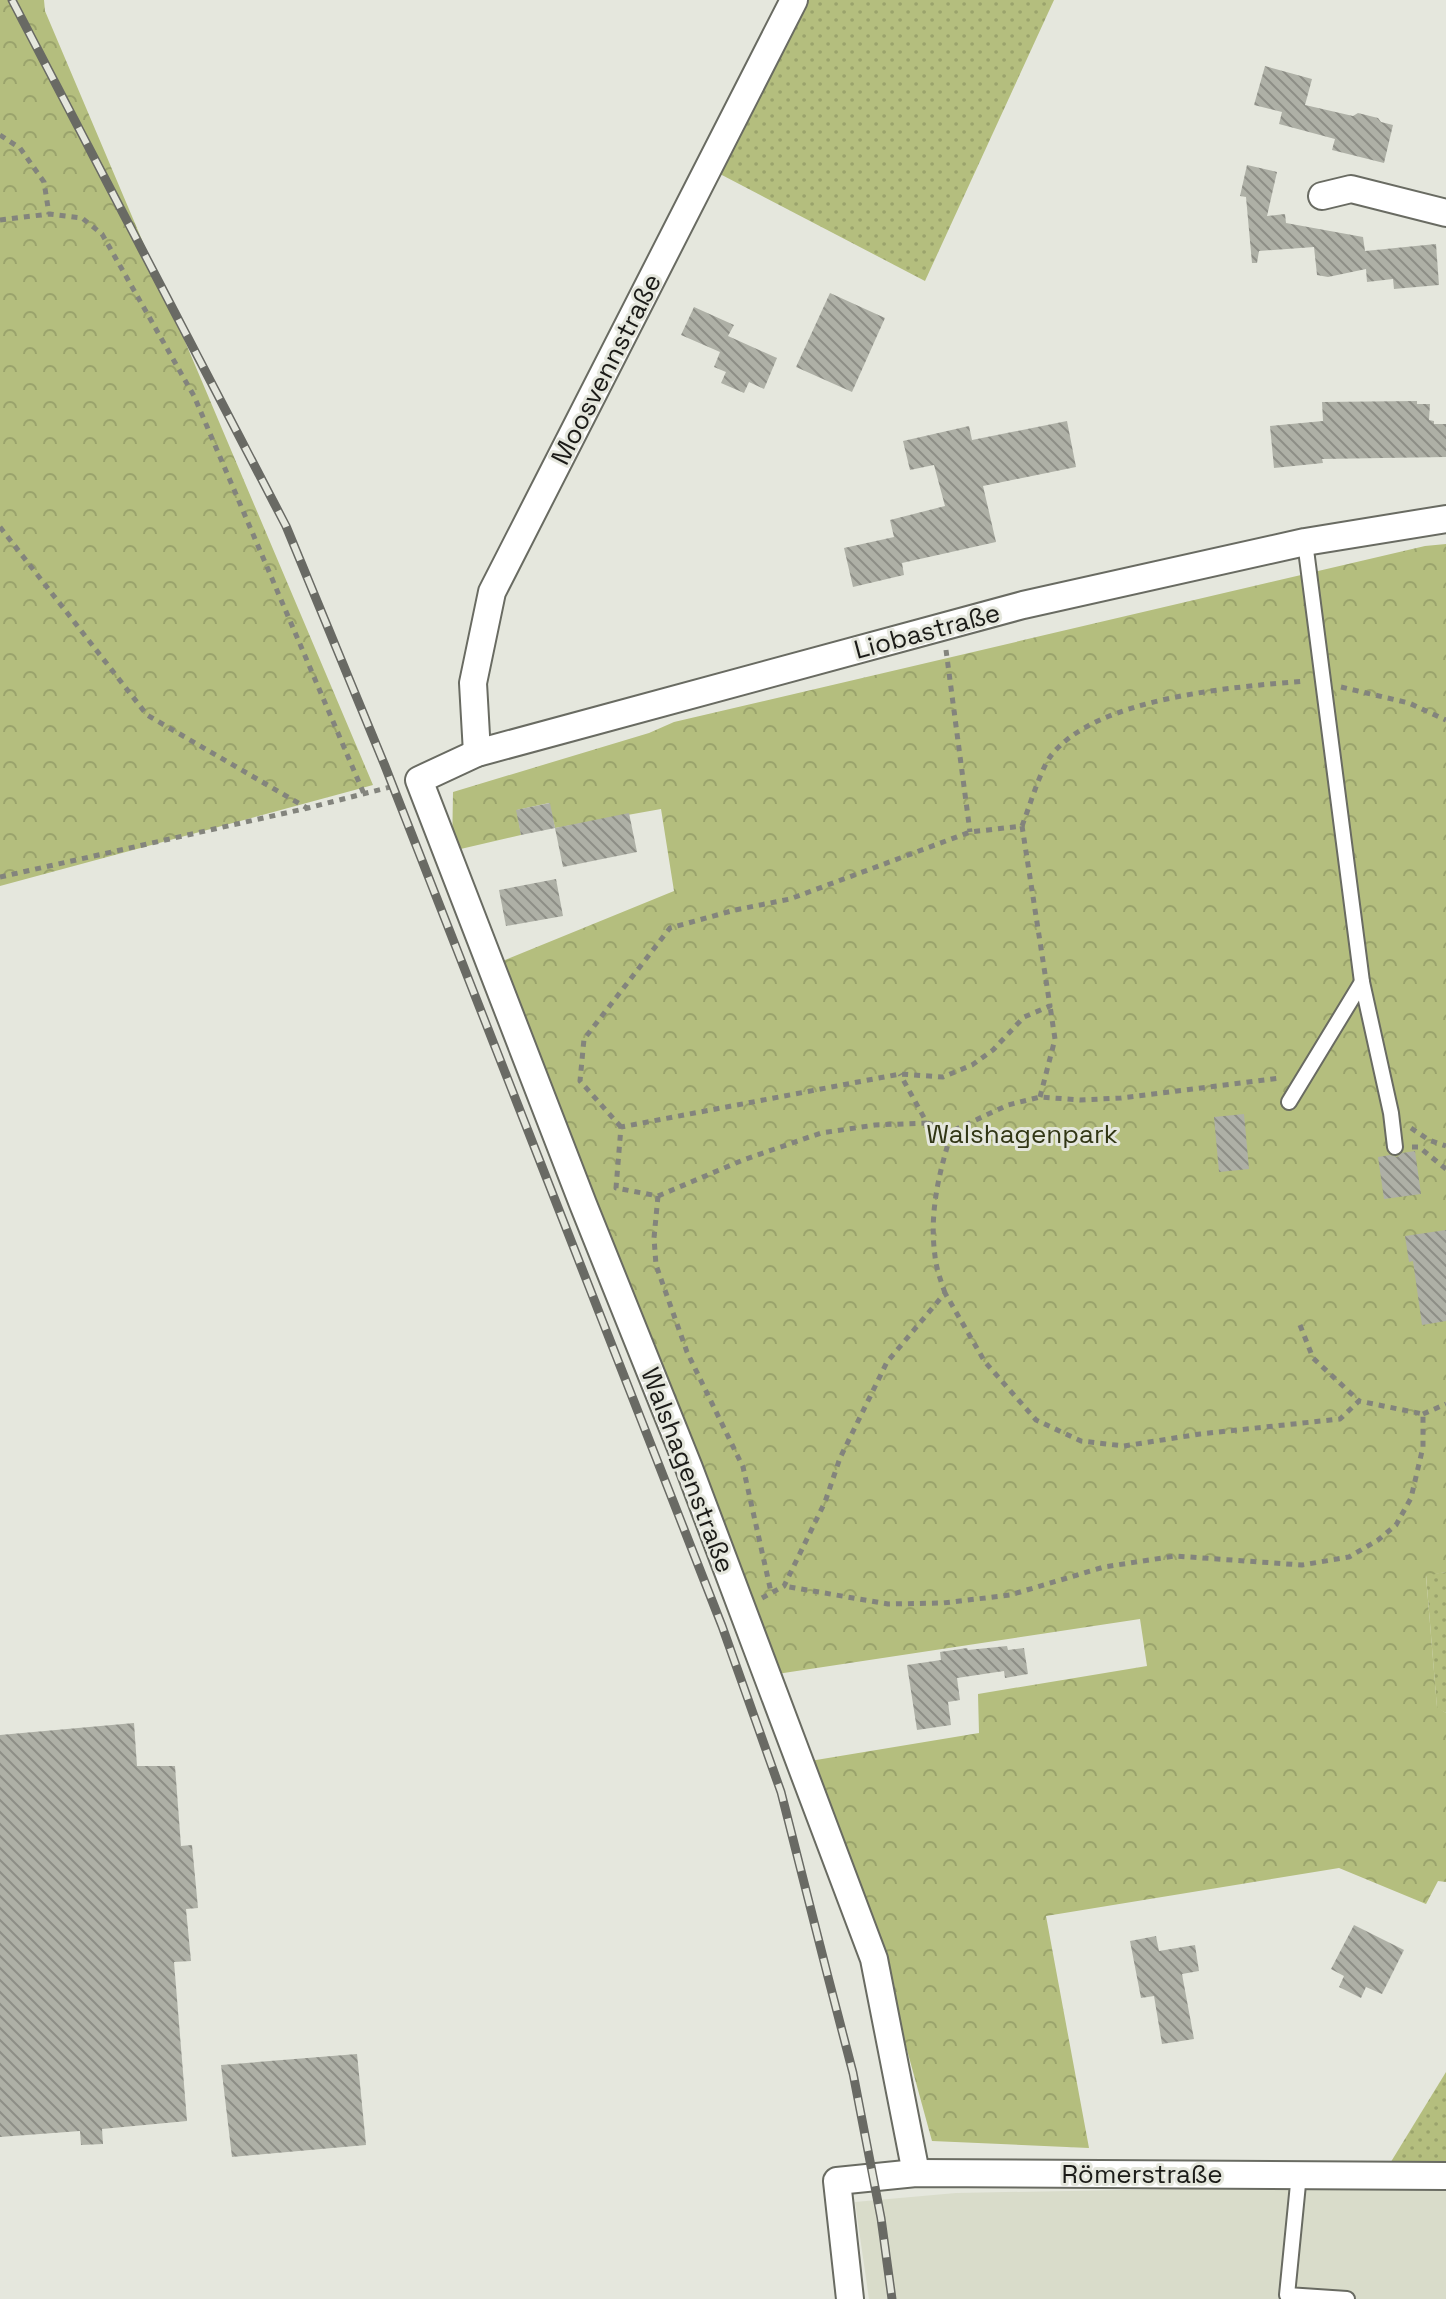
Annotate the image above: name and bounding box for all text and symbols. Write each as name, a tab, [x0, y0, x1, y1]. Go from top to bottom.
street label: Moosvennstraße	[543, 268, 669, 470]
street label: Liobastraße	[850, 595, 1004, 667]
park label: Walshagenpark	[926, 1117, 1118, 1151]
street label: Walshagenstraße	[633, 1362, 743, 1578]
street label: Römerstraße	[1061, 2157, 1223, 2191]

